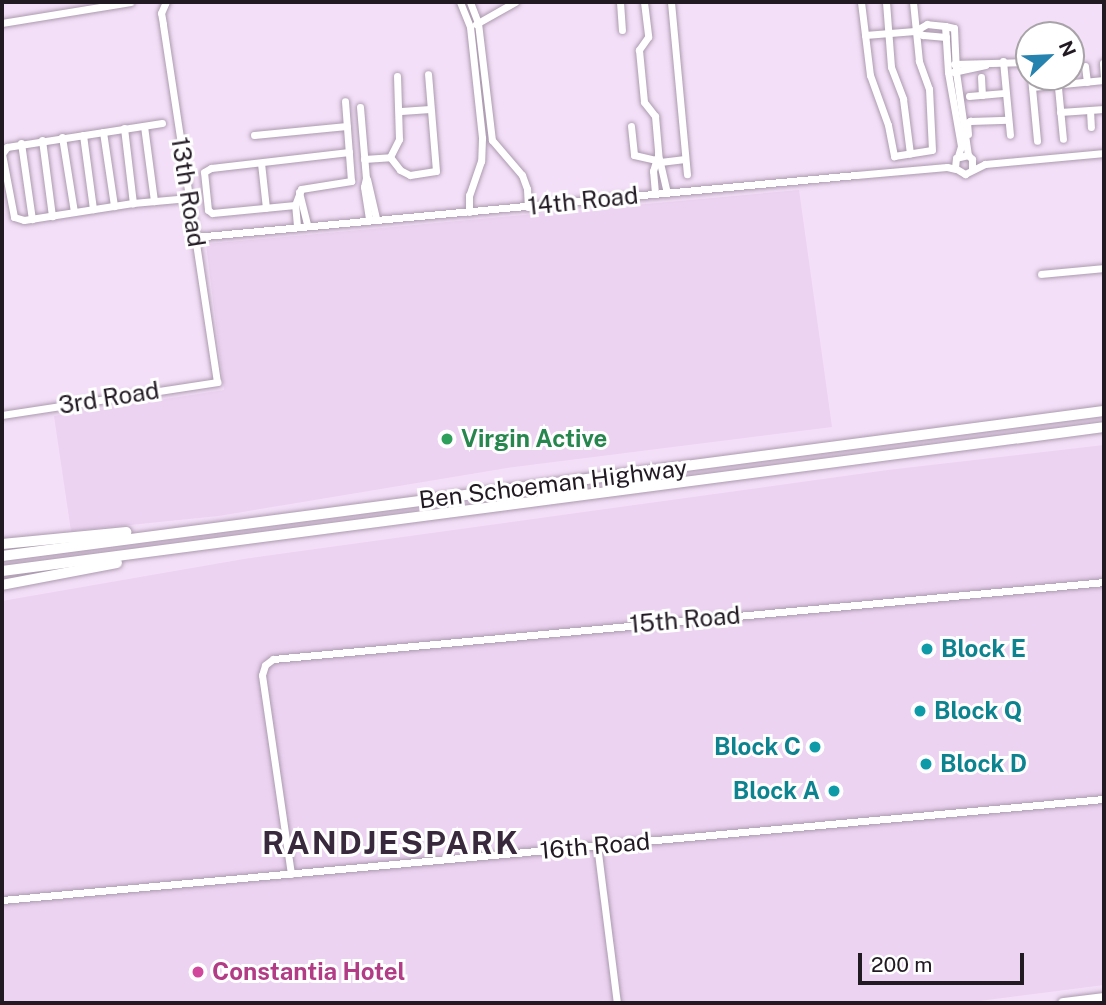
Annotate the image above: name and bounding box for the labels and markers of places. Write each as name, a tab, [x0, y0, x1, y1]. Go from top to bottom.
place label: Virgin Active	[461, 425, 607, 453]
marker: Virgin Active	[439, 431, 455, 447]
place label: Block E	[941, 635, 1026, 663]
marker: Block E	[919, 641, 935, 657]
place label: Block Q	[934, 697, 1022, 725]
marker: Block Q	[912, 703, 928, 719]
place label: Block C	[714, 733, 801, 761]
marker: Block C	[807, 739, 823, 755]
place label: Block D	[940, 750, 1027, 778]
marker: Block D	[918, 756, 934, 772]
place label: Block A	[733, 777, 820, 805]
marker: Block A	[826, 783, 842, 799]
place label: Constantia Hotel	[212, 958, 405, 986]
marker: Constantia Hotel	[190, 964, 206, 980]

